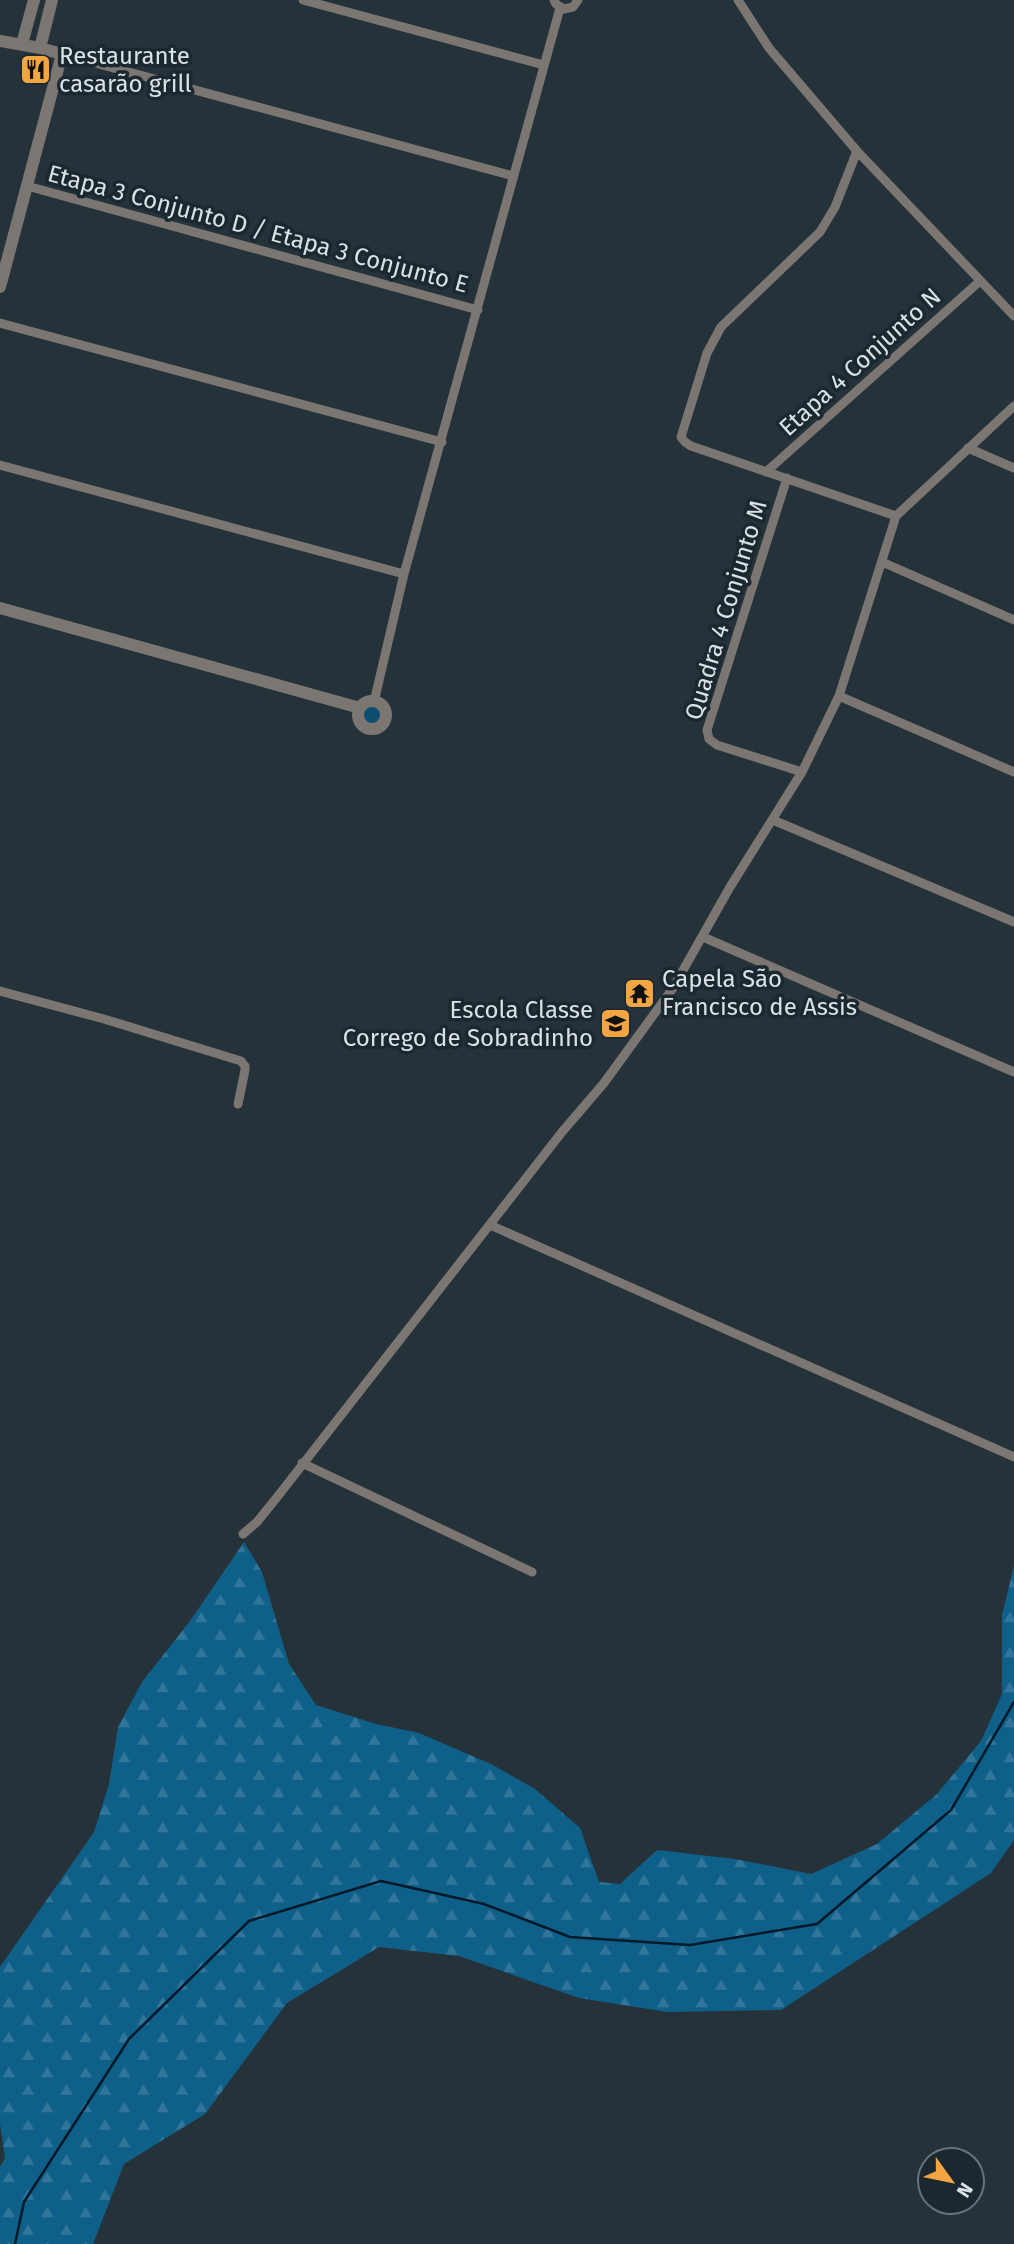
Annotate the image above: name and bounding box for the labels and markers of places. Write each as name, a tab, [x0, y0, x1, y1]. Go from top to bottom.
place label: Restaurante casarão grill	[59, 42, 192, 98]
restaurant icon: Restaurante casarão grill	[19, 53, 53, 87]
place label: Capela São Francisco de Assis	[662, 965, 857, 1021]
temple icon: Capela São Francisco de Assis	[622, 976, 656, 1010]
place label: Escola Classe Corrego de Sobradinho	[343, 996, 593, 1052]
school or university icon: Escola Classe Corrego de Sobradinho	[599, 1007, 633, 1041]

